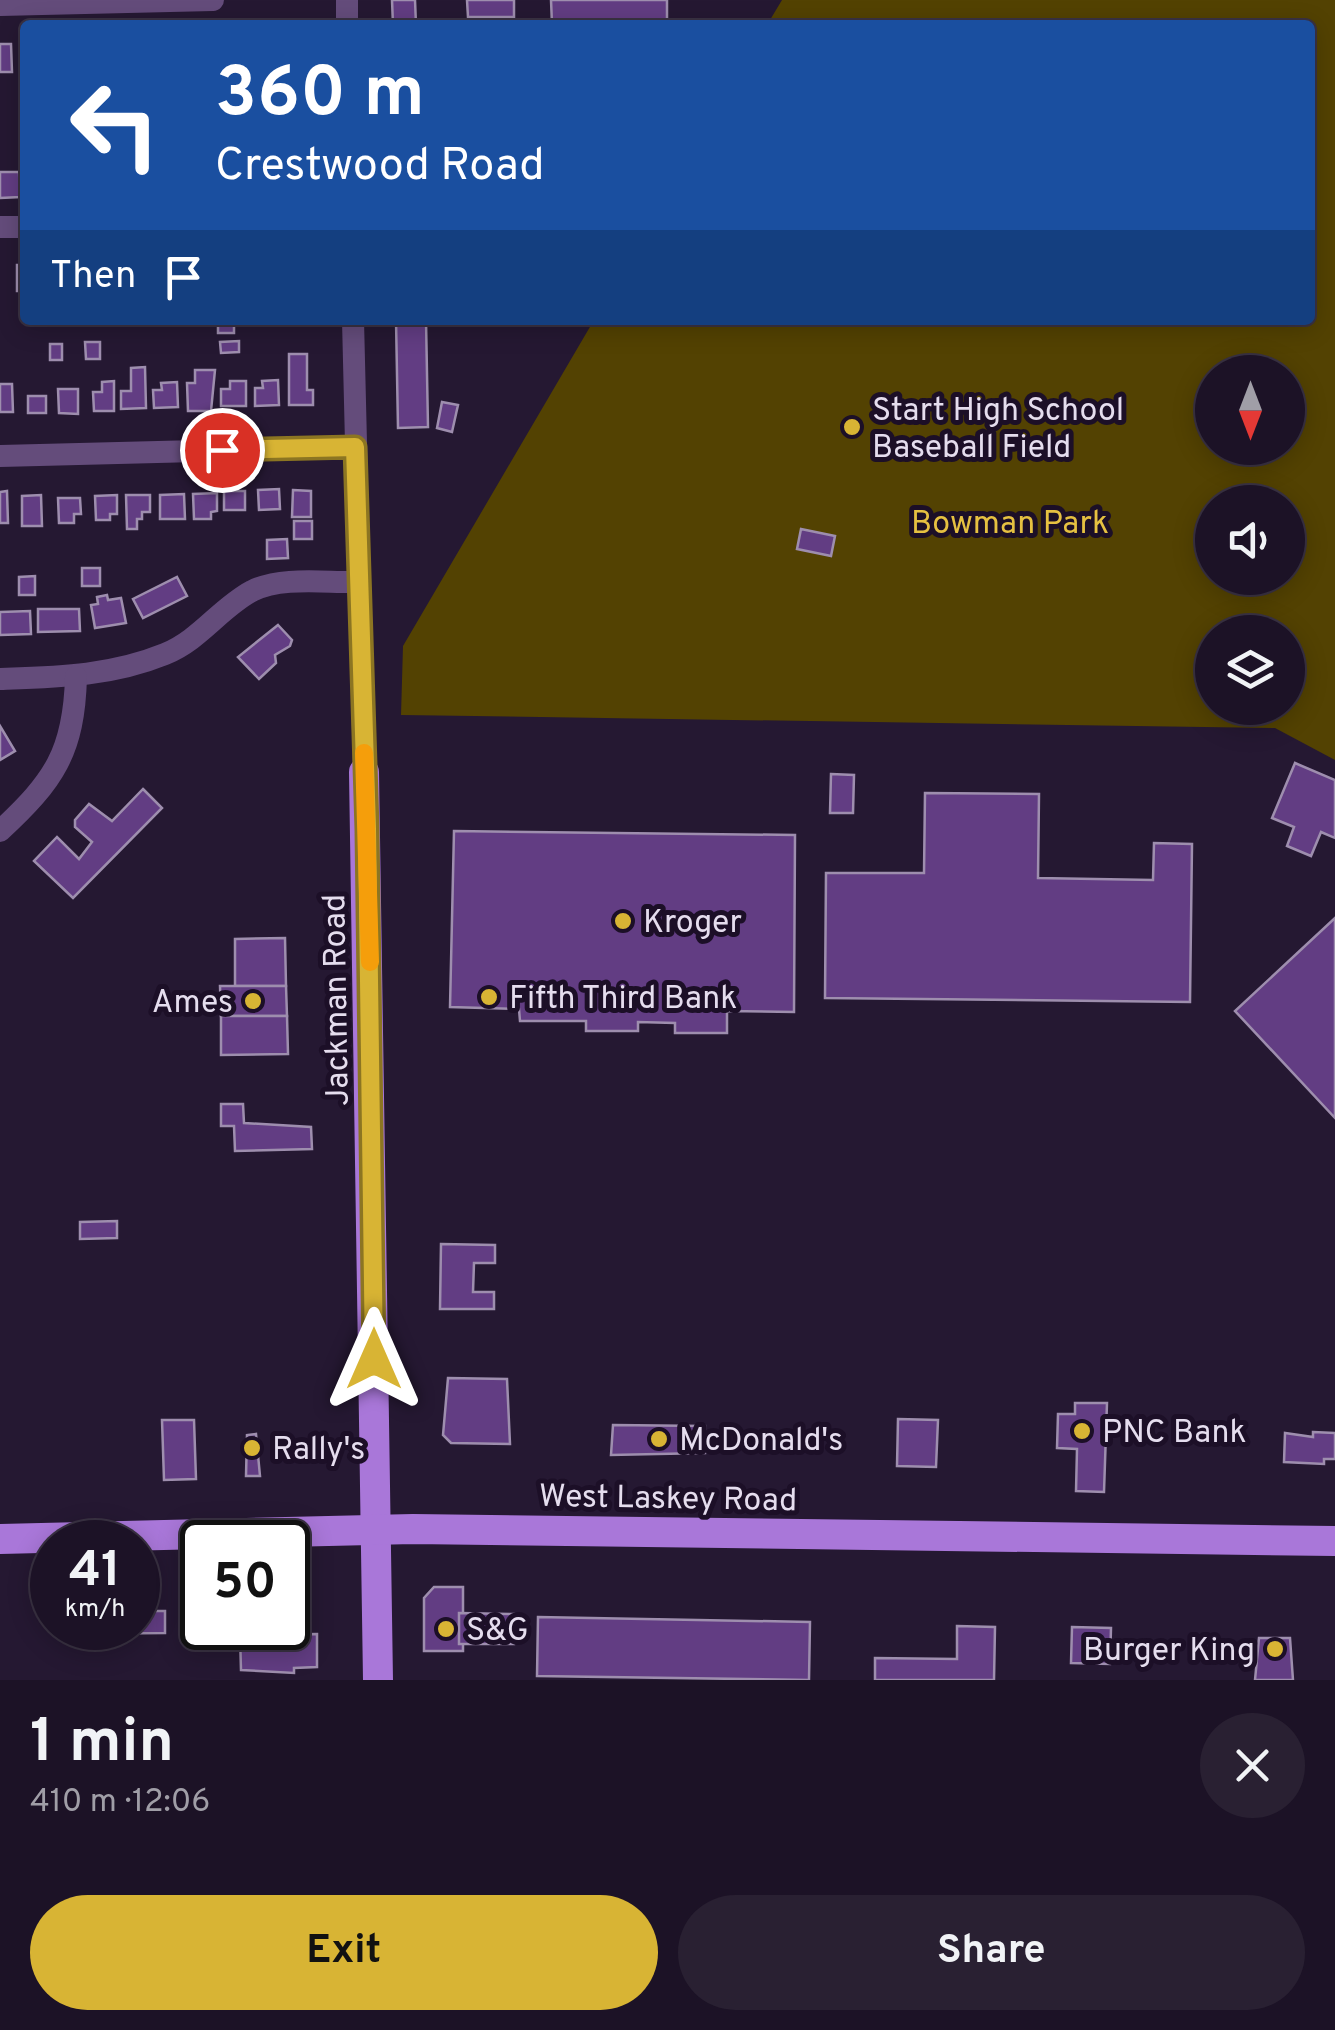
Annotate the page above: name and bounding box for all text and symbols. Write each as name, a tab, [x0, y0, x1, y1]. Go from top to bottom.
text: 360 m	[215, 52, 425, 141]
icon: left	[50, 60, 180, 190]
text: Crestwood Road	[215, 139, 545, 196]
icon: arrive	[156, 250, 211, 305]
text: Then	[50, 253, 136, 302]
north arrow	[1195, 355, 1305, 465]
map controls	[1195, 355, 1305, 725]
place label: Start High School Baseball Field	[872, 392, 1124, 469]
pin	[180, 408, 265, 493]
marker: Start High School Baseball Field	[841, 416, 863, 438]
icon: arrive	[195, 423, 250, 478]
button: sound	[1195, 485, 1305, 595]
park label: Bowman Park	[911, 505, 1109, 545]
button: layers	[1195, 615, 1305, 725]
street label: Jackman Road	[316, 894, 360, 1106]
place label: Kroger	[643, 904, 742, 944]
marker: Kroger	[612, 910, 634, 932]
place label: Fifth Third Bank	[509, 980, 737, 1020]
place label: Ames	[152, 984, 233, 1024]
marker: Fifth Third Bank	[478, 986, 500, 1008]
marker: Ames	[242, 990, 264, 1012]
position arrow	[322, 1307, 426, 1411]
place label: PNC Bank	[1102, 1414, 1247, 1454]
marker: PNC Bank	[1071, 1420, 1093, 1442]
place label: McDonald's	[679, 1422, 843, 1462]
marker: McDonald's	[648, 1428, 670, 1450]
place label: Rally's	[272, 1431, 365, 1471]
marker: Rally's	[241, 1437, 263, 1459]
street label: West Laskey Road	[538, 1478, 797, 1522]
speed limit sign: 50	[180, 1520, 310, 1650]
text: 41	[69, 1541, 121, 1604]
text: km/h	[65, 1594, 125, 1626]
place label: S&G	[466, 1612, 529, 1652]
marker: S&G	[435, 1618, 457, 1640]
place label: Burger King	[1083, 1632, 1255, 1672]
marker: Burger King	[1264, 1638, 1286, 1660]
text: 1 min	[30, 1707, 174, 1783]
button: close	[1200, 1713, 1305, 1818]
text: 410 m · 12:06	[30, 1783, 210, 1823]
button: Exit	[30, 1895, 658, 2010]
button: Share	[678, 1895, 1305, 2010]

